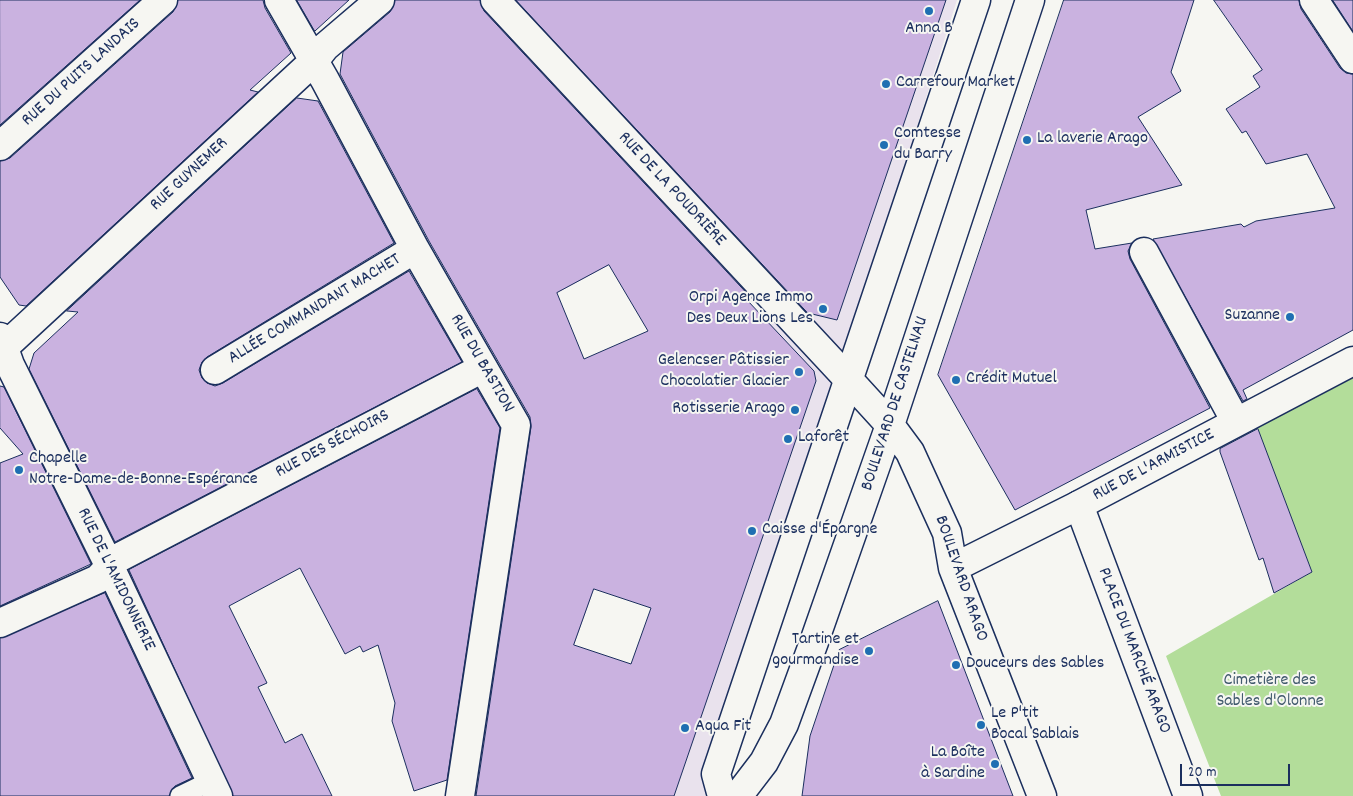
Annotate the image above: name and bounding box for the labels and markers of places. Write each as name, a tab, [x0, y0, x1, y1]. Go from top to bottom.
marker: Anna B	[923, 5, 935, 17]
place label: Anna B	[905, 19, 953, 41]
place label: Carrefour Market	[896, 73, 1015, 95]
marker: Carrefour Market	[880, 78, 892, 90]
place label: Comtesse du Barry	[894, 124, 961, 166]
place label: La laverie Arago	[1037, 129, 1148, 151]
marker: La laverie Arago	[1021, 134, 1033, 146]
marker: Comtesse du Barry	[878, 139, 890, 151]
place label: Orpi Agence Immo Des Deux Lions Les	[687, 288, 813, 330]
marker: Orpi Agence Immo Des Deux Lions Les	[817, 303, 829, 315]
place label: Suzanne	[1224, 306, 1280, 328]
marker: Suzanne	[1284, 311, 1296, 323]
place label: Gelencser Pâtissier Chocolatier Glacier	[658, 351, 789, 394]
marker: Gelencser Pâtissier Chocolatier Glacier	[793, 366, 805, 378]
place label: Crédit Mutuel	[966, 369, 1057, 391]
marker: Crédit Mutuel	[950, 374, 962, 386]
place label: Rotisserie Arago	[672, 399, 785, 421]
marker: Rotisserie Arago	[789, 404, 801, 416]
place label: Laforêt	[798, 428, 849, 450]
marker: Laforêt	[782, 433, 794, 445]
place label: Chapelle Notre-Dame-de-Bonne-Espérance	[29, 449, 258, 492]
marker: Chapelle Notre-Dame-de-Bonne-Espérance	[13, 464, 25, 476]
place label: Caisse d'Épargne	[762, 520, 878, 542]
marker: Caisse d'Épargne	[746, 525, 758, 537]
place label: Tartine et gourmandise	[772, 630, 859, 672]
marker: Tartine et gourmandise	[863, 645, 875, 657]
place label: Douceurs des Sables	[966, 654, 1104, 676]
marker: Douceurs des Sables	[950, 659, 962, 671]
place label: Le P'tit Bocal Sablais	[991, 704, 1079, 746]
place label: Aqua Fit	[695, 717, 751, 739]
marker: Le P'tit Bocal Sablais	[975, 719, 987, 731]
marker: Aqua Fit	[679, 722, 691, 734]
place label: La Boîte à Sardine	[921, 743, 985, 786]
marker: La Boîte à Sardine	[989, 758, 1001, 770]

